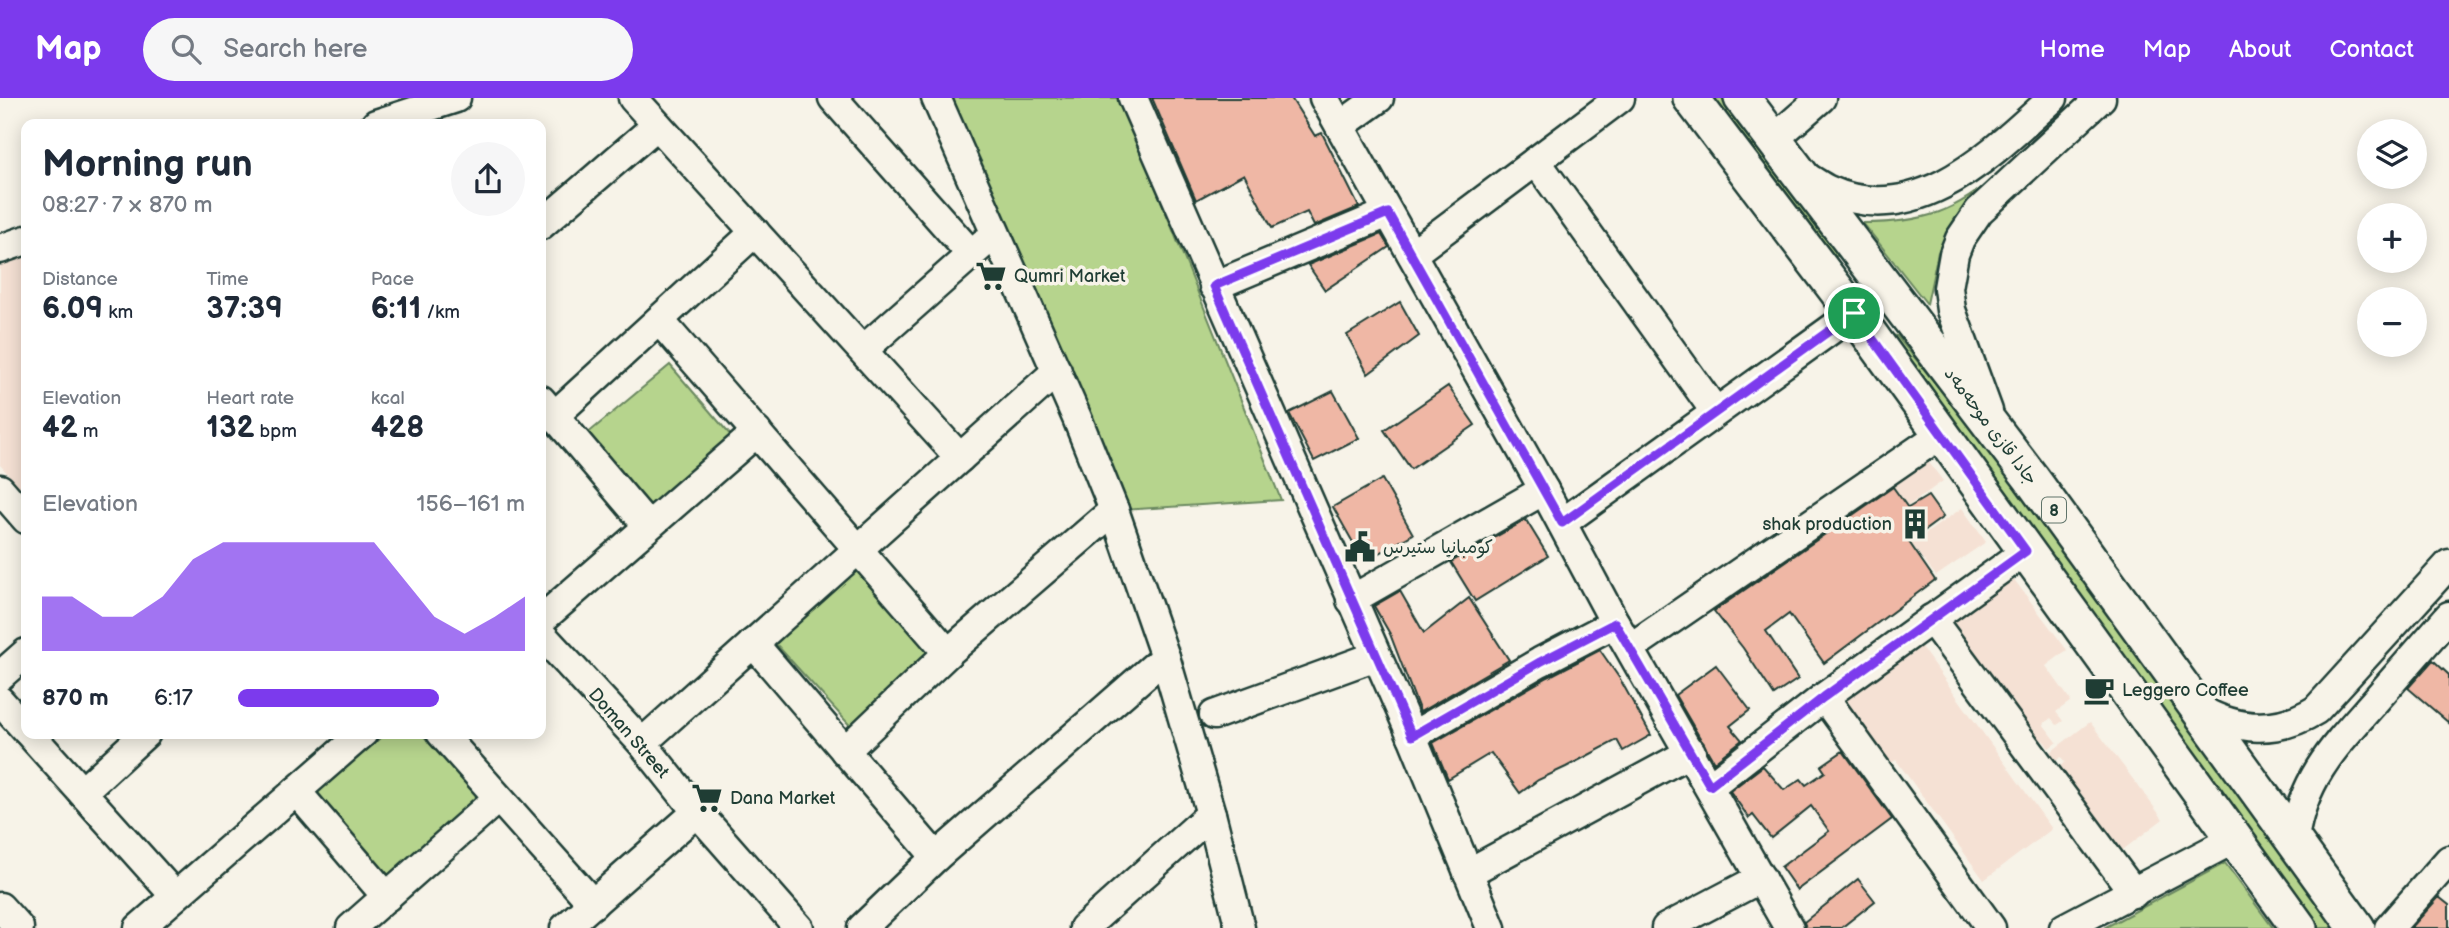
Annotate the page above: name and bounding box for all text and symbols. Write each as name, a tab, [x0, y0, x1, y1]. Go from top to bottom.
search box	[143, 18, 633, 81]
text: Map	[35, 29, 101, 69]
icon: search	[167, 30, 205, 68]
text: Search here	[223, 34, 367, 65]
text: Home	[2040, 35, 2105, 64]
text: Map	[2143, 35, 2191, 64]
text: About	[2229, 35, 2291, 64]
text: Contact	[2329, 35, 2414, 64]
map controls	[2357, 119, 2427, 357]
button: layers	[2357, 119, 2427, 189]
text: Morning run	[42, 142, 253, 187]
button: share	[451, 142, 525, 216]
text: 08:27 · 7 × 870 m	[42, 191, 213, 219]
button: +	[2357, 203, 2427, 273]
supermarket icon: Qumri Market	[974, 259, 1008, 293]
place label: Qumri Market	[1014, 266, 1126, 287]
text: Distance	[42, 268, 118, 291]
text: Time	[206, 268, 248, 291]
text: Pace	[371, 268, 414, 291]
pin	[1824, 283, 1884, 343]
button: −	[2357, 287, 2427, 357]
text: 6.09	[42, 291, 103, 327]
text: 37:39	[206, 291, 283, 327]
text: 6:11	[371, 291, 421, 327]
icon: arrive	[1835, 294, 1873, 332]
text: km	[103, 301, 133, 324]
text: /km	[421, 301, 460, 324]
street label: جادا قازی موحەمەد	[1940, 363, 2042, 489]
text: Elevation	[42, 387, 121, 410]
text: Heart rate	[206, 387, 294, 410]
text: kcal	[371, 387, 405, 410]
text: 42	[42, 410, 78, 446]
text: 132	[206, 410, 254, 446]
text: 428	[371, 410, 424, 446]
text: m	[78, 420, 98, 443]
text: bpm	[254, 420, 297, 443]
text: Elevation	[42, 490, 138, 518]
text: 156–161 m	[417, 490, 525, 518]
road number: 8	[2042, 498, 2066, 522]
building icon: shak production	[1898, 507, 1932, 541]
place label: shak production	[1762, 514, 1892, 535]
public building icon: كومبانيا ستيرس	[1343, 530, 1377, 564]
place label: كومبانيا ستيرس	[1383, 537, 1493, 559]
cafe icon: Leggero Coffee	[2082, 673, 2116, 707]
place label: Leggero Coffee	[2122, 680, 2249, 701]
text: 870 m	[42, 684, 109, 712]
text: 6:17	[154, 684, 193, 712]
street label: Doman Street	[584, 684, 674, 783]
supermarket icon: Dana Market	[690, 781, 724, 815]
place label: Dana Market	[730, 788, 836, 809]

